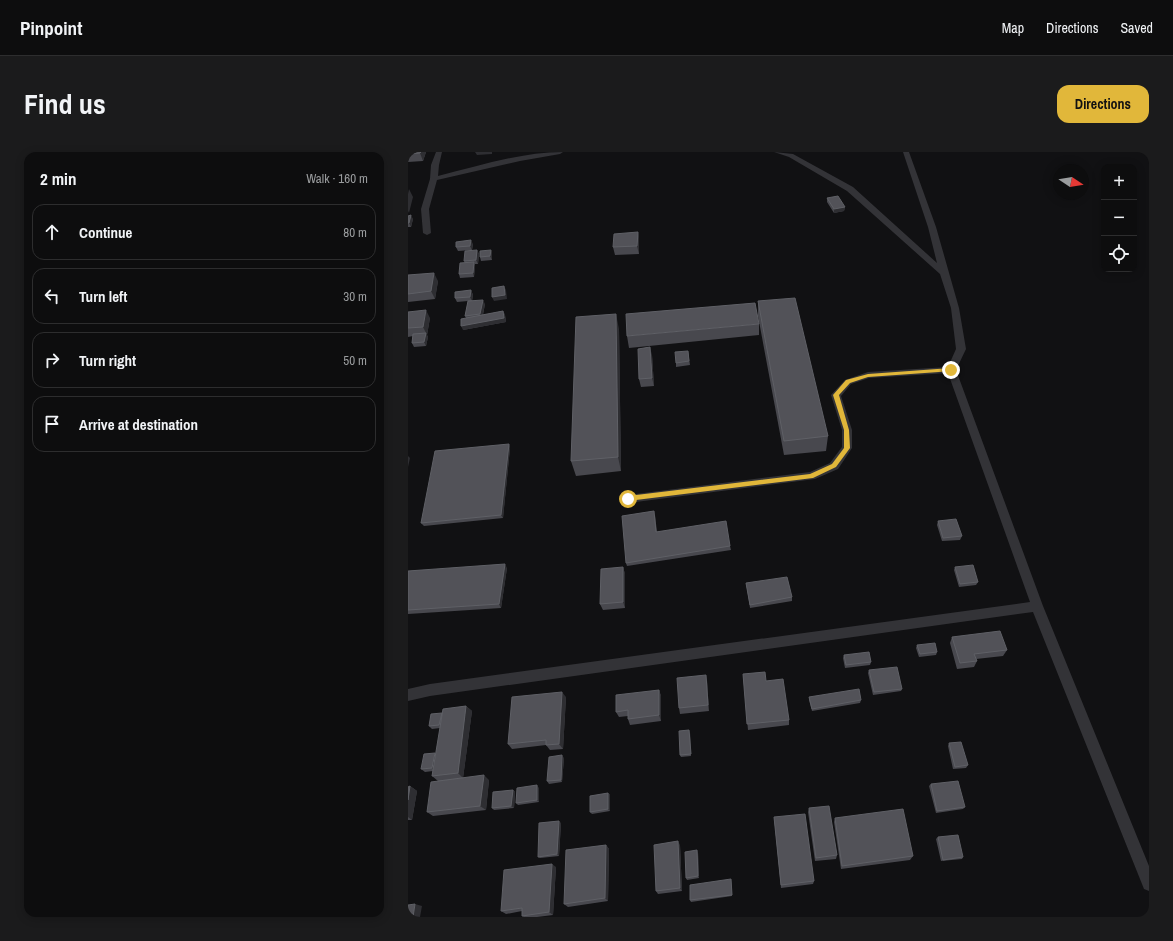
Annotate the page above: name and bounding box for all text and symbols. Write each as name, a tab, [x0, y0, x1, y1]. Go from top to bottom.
text: Pinpoint	[20, 15, 82, 41]
text: Map	[1002, 19, 1024, 37]
text: Directions	[1046, 19, 1098, 37]
text: Saved	[1120, 19, 1153, 37]
text: Find us	[24, 85, 106, 123]
button: Directions	[1057, 85, 1149, 123]
north arrow	[1053, 164, 1089, 200]
map controls	[1101, 164, 1137, 272]
button: +	[1101, 164, 1137, 200]
text: 2 min	[40, 167, 76, 190]
text: Walk · 160 m	[306, 170, 368, 187]
button: −	[1101, 200, 1137, 236]
icon: ahead	[41, 221, 63, 243]
text: Continue	[79, 222, 132, 243]
text: 80 m	[343, 224, 367, 241]
button: locate	[1101, 236, 1137, 272]
icon: left	[41, 285, 63, 307]
text: Turn left	[79, 286, 127, 307]
text: 30 m	[343, 288, 367, 305]
icon: right	[41, 349, 63, 371]
text: Turn right	[79, 350, 136, 371]
text: 50 m	[343, 352, 367, 369]
route end	[942, 361, 960, 379]
icon: arrive	[41, 413, 63, 435]
text: Arrive at destination	[79, 414, 198, 435]
route start	[619, 490, 637, 508]

